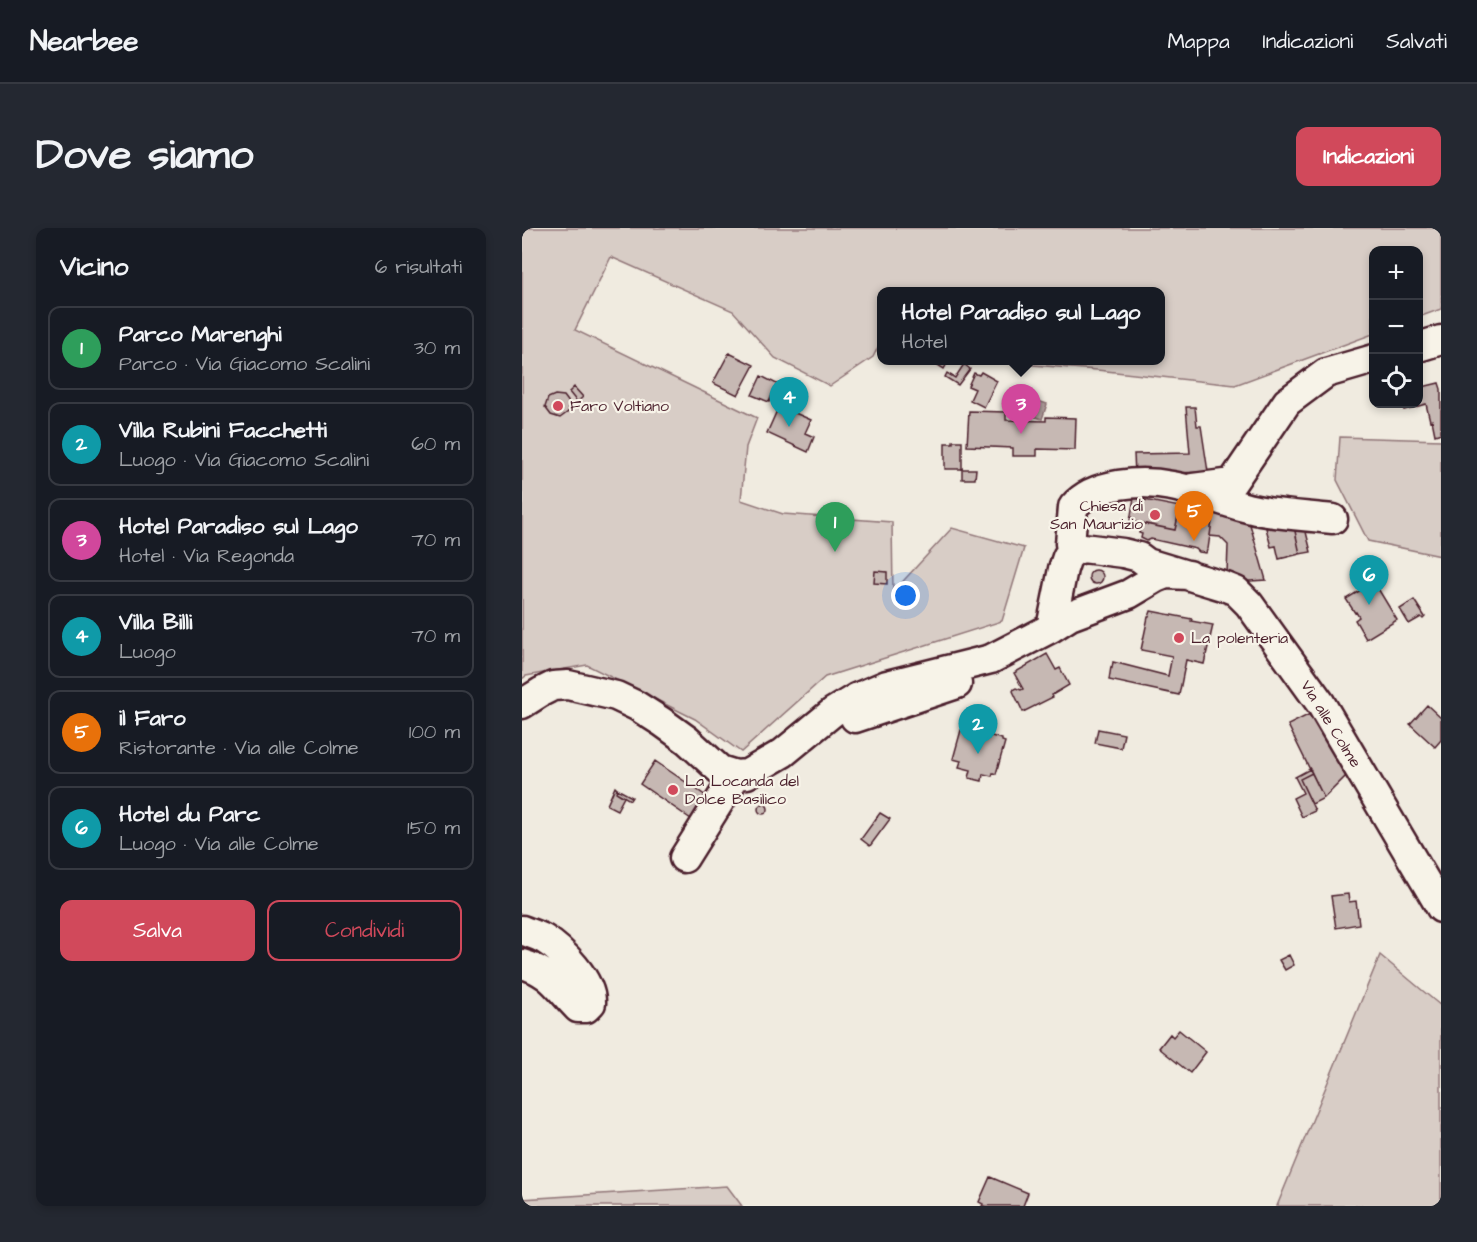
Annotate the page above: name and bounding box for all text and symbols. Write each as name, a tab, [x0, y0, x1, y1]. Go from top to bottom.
text: Nearbee	[30, 22, 138, 61]
text: Mappa	[1167, 27, 1230, 56]
text: Indicazioni	[1263, 27, 1353, 56]
text: Salvati	[1386, 27, 1447, 56]
text: Dove siamo	[36, 127, 253, 185]
button: Indicazioni	[1296, 127, 1441, 186]
map controls	[1369, 246, 1423, 408]
button: +	[1369, 246, 1423, 300]
text: Vicino	[60, 249, 128, 285]
text: 6 risultati	[375, 253, 462, 281]
popup	[877, 287, 1165, 365]
text: Hotel Paradiso sul Lago	[902, 297, 1140, 328]
button: −	[1369, 300, 1423, 354]
text: Parco Marenghi	[119, 319, 281, 350]
text: Hotel	[902, 328, 947, 356]
text: 1	[80, 334, 83, 362]
text: 30 m	[414, 334, 460, 362]
text: Parco · Via Giacomo Scalini	[119, 350, 370, 378]
button: locate	[1369, 354, 1423, 408]
pin: 4	[770, 378, 808, 427]
pin: 3	[1002, 384, 1040, 434]
place label: Faro Voltiano	[570, 395, 669, 417]
marker: Faro Voltiano	[551, 399, 565, 413]
text: Villa Rubini Facchetti	[119, 415, 327, 446]
text: 2	[76, 430, 87, 458]
text: 60 m	[411, 430, 460, 458]
text: Luogo · Via Giacomo Scalini	[119, 446, 369, 474]
pin: 5	[1174, 492, 1214, 541]
place label: Chiesa di San Maurizio	[1050, 495, 1144, 535]
pin: 1	[816, 502, 854, 552]
marker: Chiesa di San Maurizio	[1148, 508, 1162, 522]
text: Hotel Paradiso sul Lago	[119, 511, 358, 542]
text: 3	[76, 526, 87, 554]
text: 70 m	[412, 526, 460, 554]
text: Hotel · Via Regonda	[119, 542, 294, 570]
pin: 6	[1350, 556, 1388, 605]
your location	[891, 581, 920, 610]
text: Villa Billi	[119, 607, 192, 638]
text: 4	[75, 622, 88, 650]
text: 70 m	[412, 622, 460, 650]
place label: La polenteria	[1191, 627, 1288, 649]
marker: La polenteria	[1172, 631, 1186, 645]
text: Luogo	[119, 638, 176, 666]
street label: Via alle Colme	[1295, 676, 1367, 772]
text: il Faro	[119, 703, 186, 734]
pin: 2	[958, 704, 998, 754]
text: 5	[74, 718, 89, 746]
text: 100 m	[409, 718, 460, 746]
text: Ristorante · Via alle Colme	[119, 734, 359, 762]
place label: La Locanda del Dolce Basilico	[685, 770, 799, 810]
marker: La Locanda del Dolce Basilico	[666, 783, 680, 797]
text: Hotel du Parc	[119, 799, 260, 830]
text: 6	[75, 814, 88, 842]
text: 150 m	[407, 814, 460, 842]
text: Luogo · Via alle Colme	[119, 830, 319, 858]
button: Salva	[60, 900, 255, 961]
button: Condividi	[267, 900, 462, 961]

